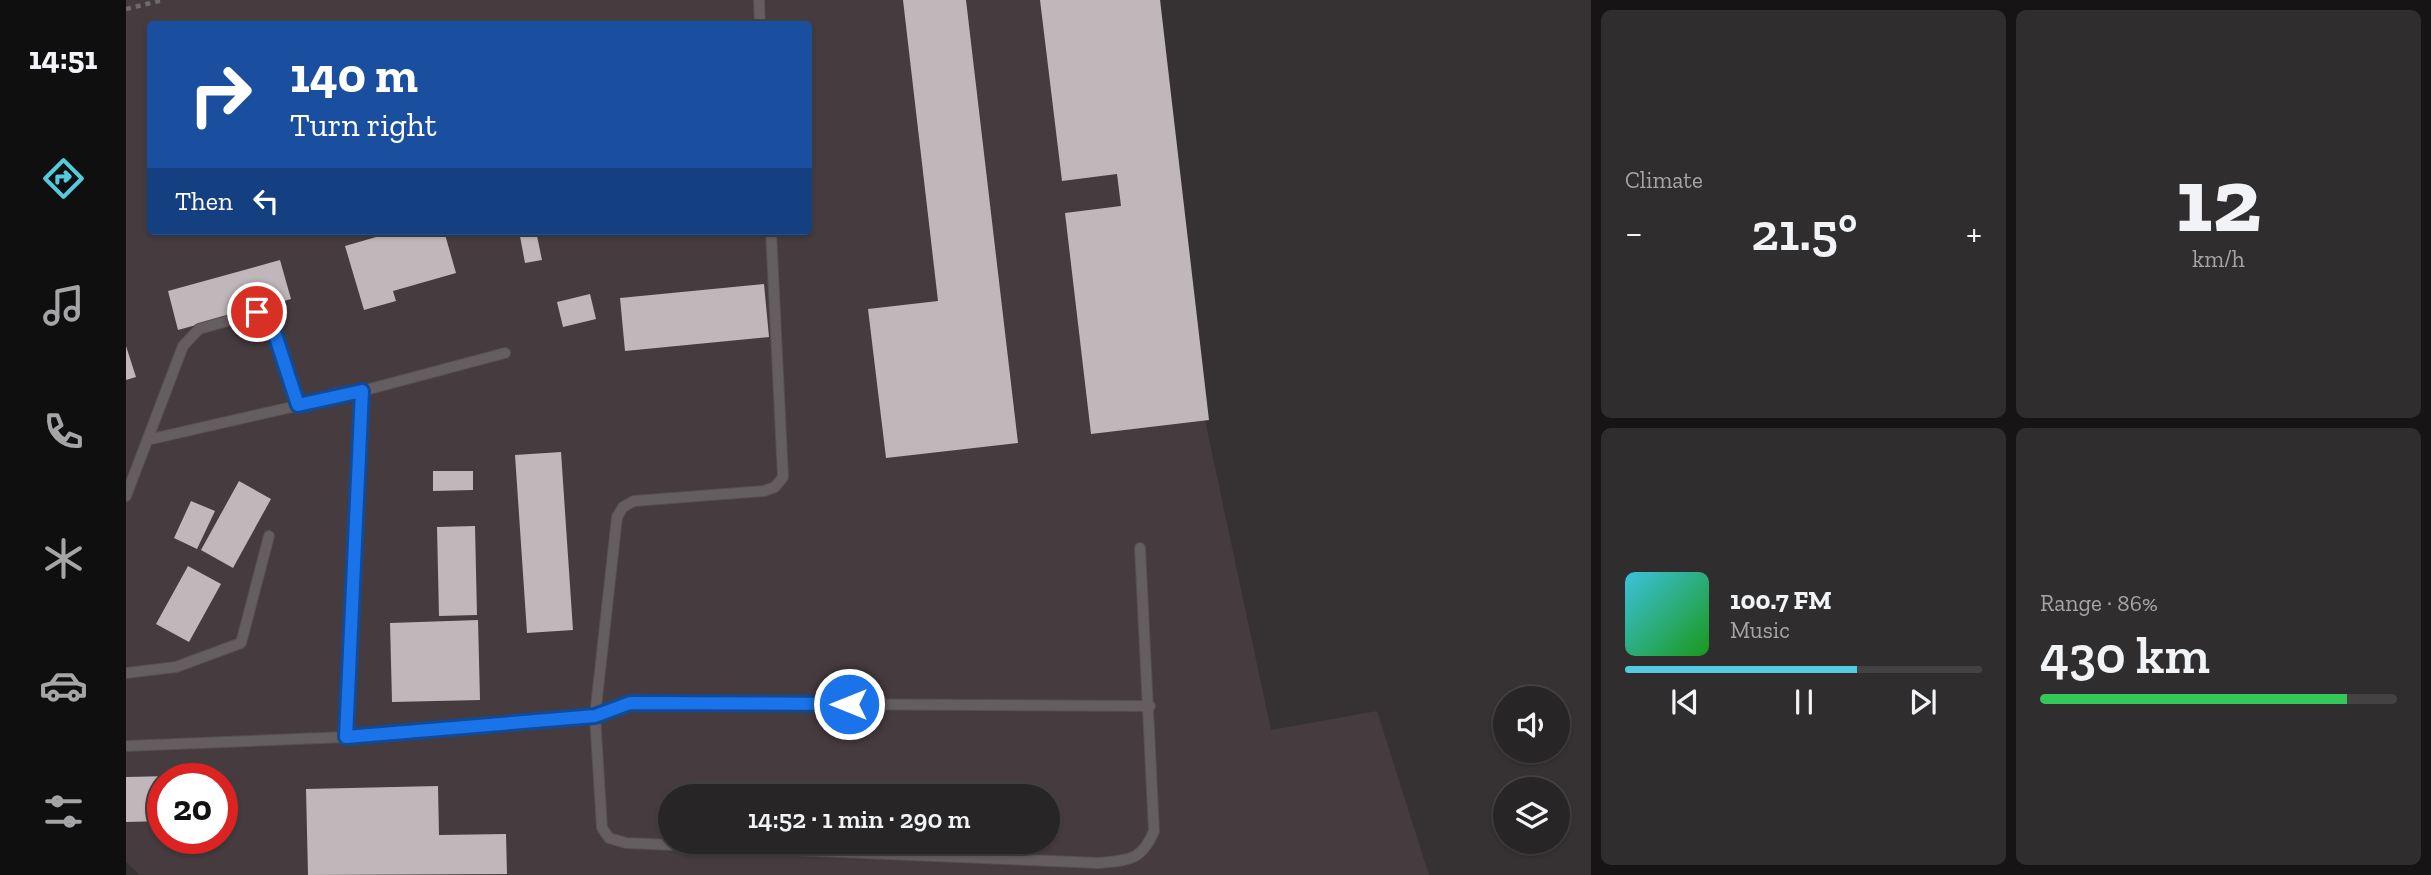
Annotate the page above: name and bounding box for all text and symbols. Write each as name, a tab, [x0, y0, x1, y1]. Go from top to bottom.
text: 14:51	[29, 39, 97, 77]
text: 140 m	[290, 46, 418, 105]
icon: right	[175, 49, 266, 140]
text: Turn right	[290, 106, 437, 144]
text: 12	[2176, 145, 2261, 254]
icon: directions	[39, 154, 88, 203]
text: Climate	[1625, 166, 1703, 194]
icon: left	[247, 182, 285, 220]
text: Then	[175, 185, 233, 217]
text: 21.5°	[1751, 201, 1857, 263]
text: −	[1625, 210, 1643, 256]
text: +	[1966, 210, 1982, 256]
text: km/h	[2192, 245, 2245, 273]
icon: music	[39, 281, 88, 330]
pin	[227, 282, 287, 342]
icon: arrive	[238, 293, 276, 331]
icon: phone	[39, 407, 88, 456]
icon: climate	[39, 534, 88, 583]
text: 100.7 FM	[1730, 584, 1832, 616]
text: Range · 86%	[2040, 589, 2158, 617]
text: Music	[1730, 616, 1790, 644]
text: 430 km	[2040, 624, 2210, 686]
icon: car	[39, 661, 88, 710]
position arrow	[812, 667, 886, 741]
icon: previous	[1666, 683, 1704, 721]
icon: pause	[1785, 683, 1823, 721]
icon: next	[1904, 683, 1942, 721]
map controls	[1493, 686, 1570, 854]
button: sound	[1493, 686, 1570, 763]
speed limit sign: 20	[147, 763, 238, 854]
button: layers	[1493, 777, 1570, 854]
icon: filters	[39, 787, 88, 836]
text: 14:52 · 1 min · 290 m	[748, 803, 970, 835]

